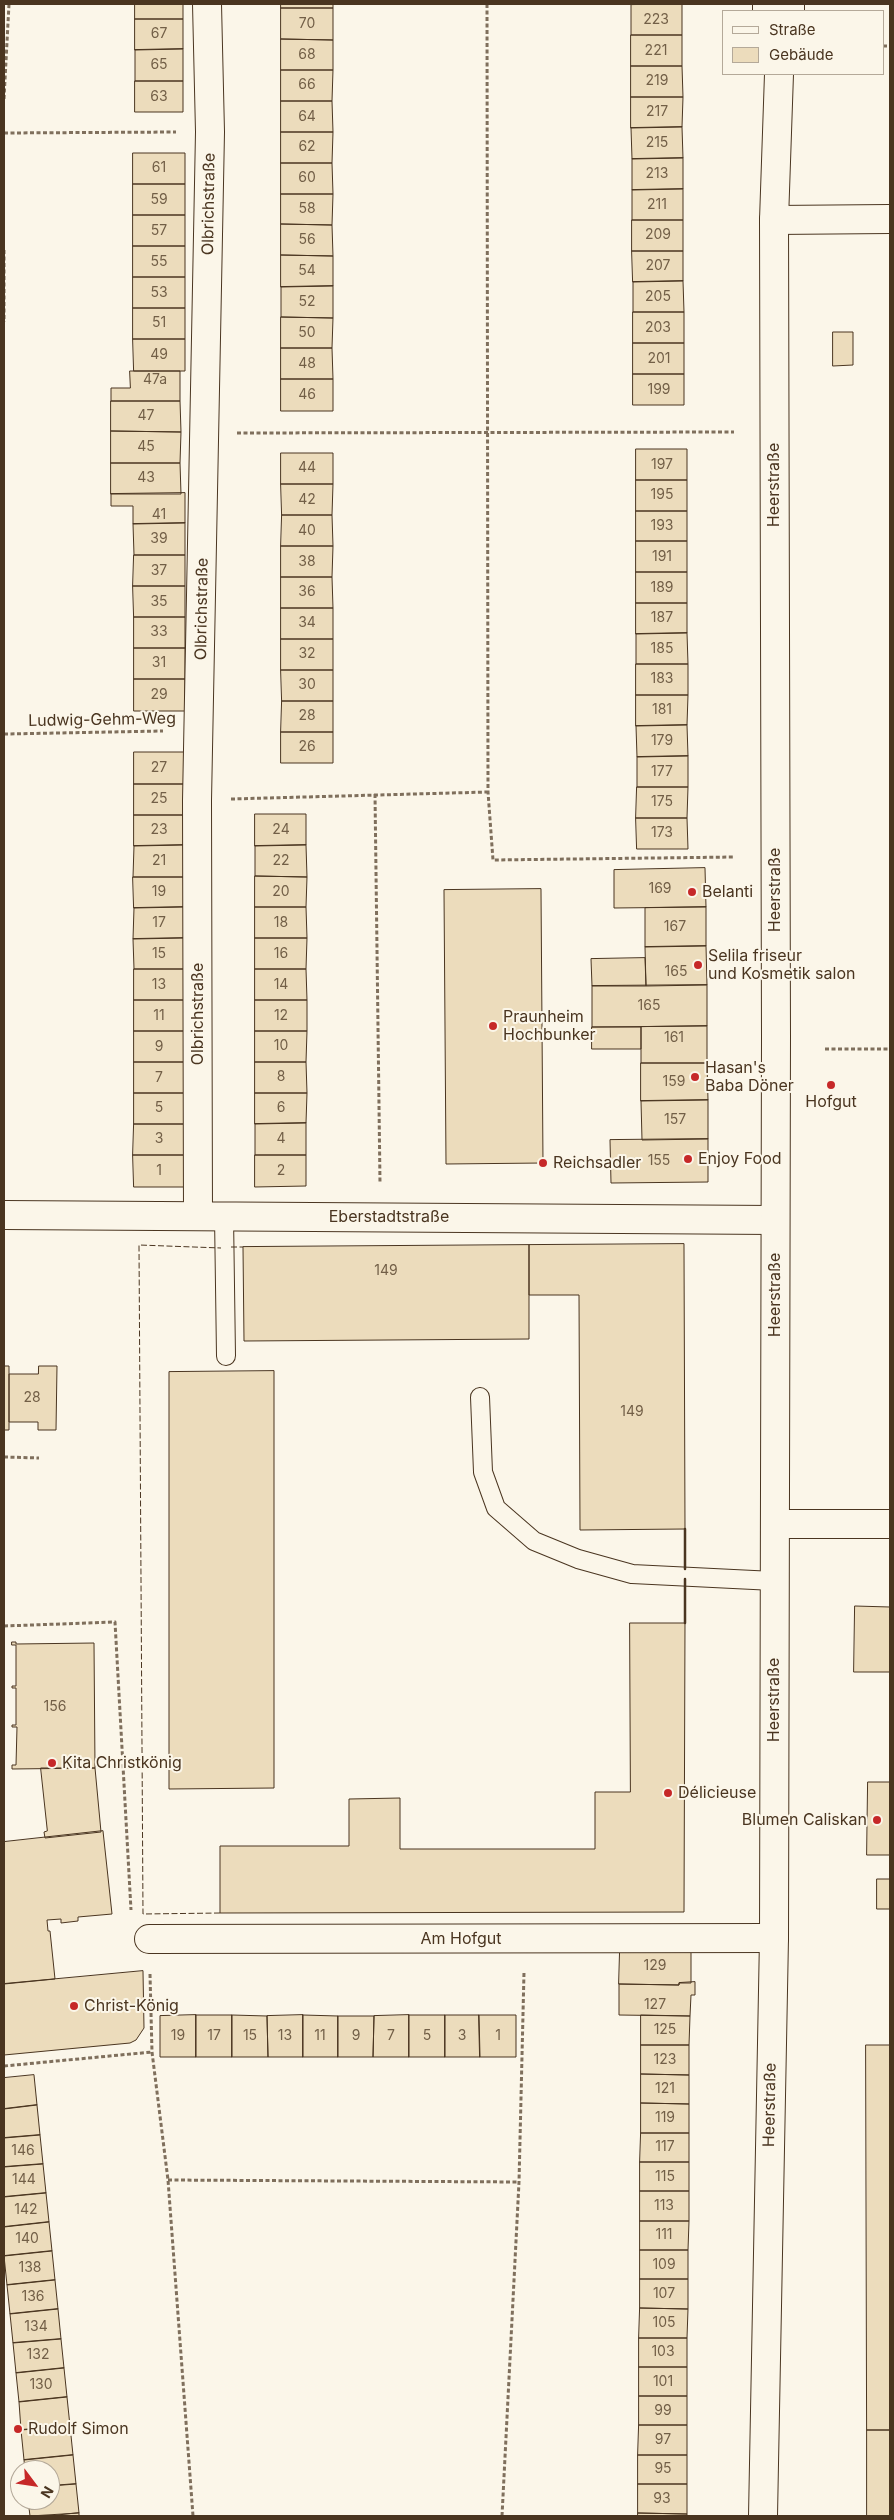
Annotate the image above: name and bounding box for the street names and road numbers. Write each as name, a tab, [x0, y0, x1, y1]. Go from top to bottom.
street label: Olbrichstraße	[199, 153, 219, 255]
street label: Heerstraße	[764, 443, 784, 527]
street label: Olbrichstraße	[192, 558, 212, 660]
street label: Ludwig-Gehm-Weg	[28, 709, 176, 731]
street label: Heerstraße	[765, 848, 785, 932]
street label: Olbrichstraße	[188, 963, 208, 1065]
street label: Eberstadtstraße	[329, 1207, 449, 1227]
street label: Heerstraße	[765, 1253, 785, 1337]
street label: Heerstraße	[764, 1658, 784, 1742]
street label: Am Hofgut	[421, 1929, 502, 1949]
street label: Heerstraße	[760, 2063, 780, 2147]

